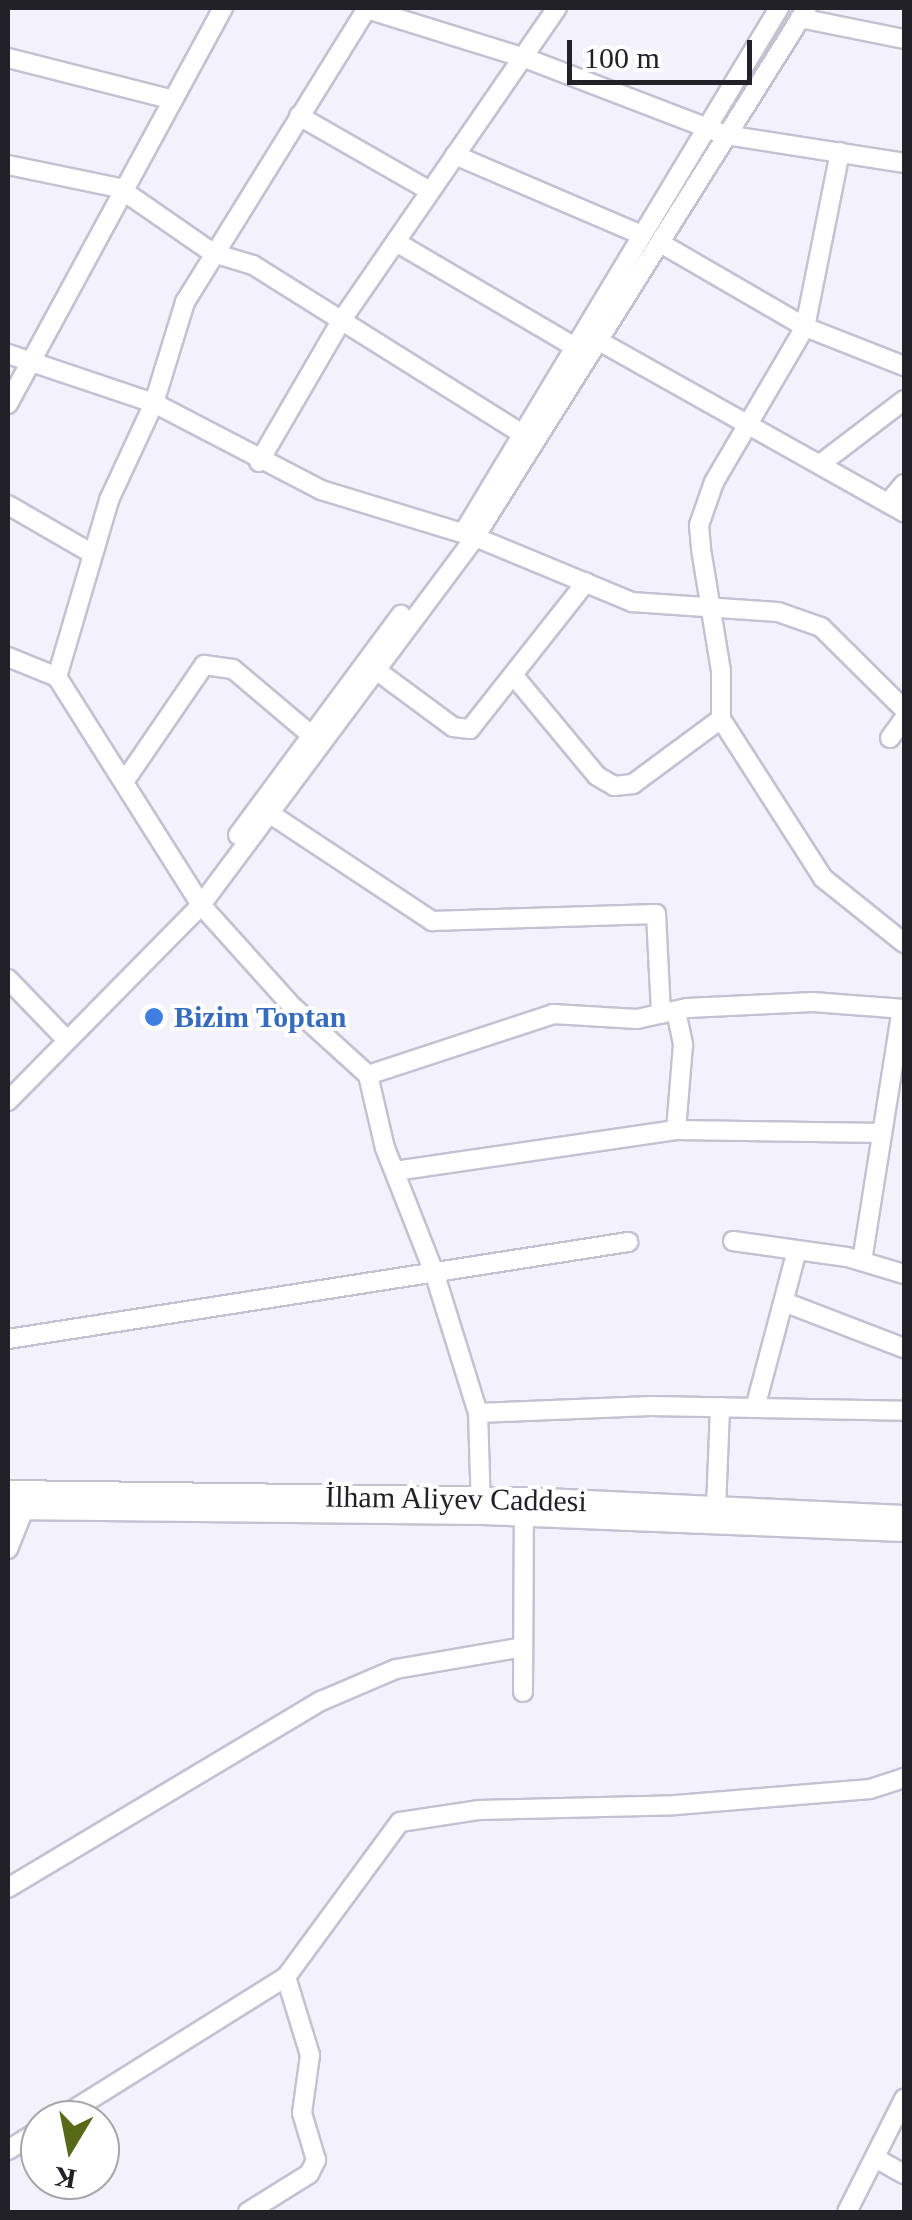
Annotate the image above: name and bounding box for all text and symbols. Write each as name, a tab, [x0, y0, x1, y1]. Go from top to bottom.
scale bar	[572, 20, 757, 82]
text: 100 m	[584, 41, 660, 74]
place label: Bizim Toptan	[174, 999, 347, 1035]
marker: Bizim Toptan	[143, 1006, 165, 1028]
street label: İlham Aliyev Caddesi	[324, 1479, 588, 1519]
north arrow	[20, 2100, 120, 2200]
text: K	[52, 2161, 78, 2195]

